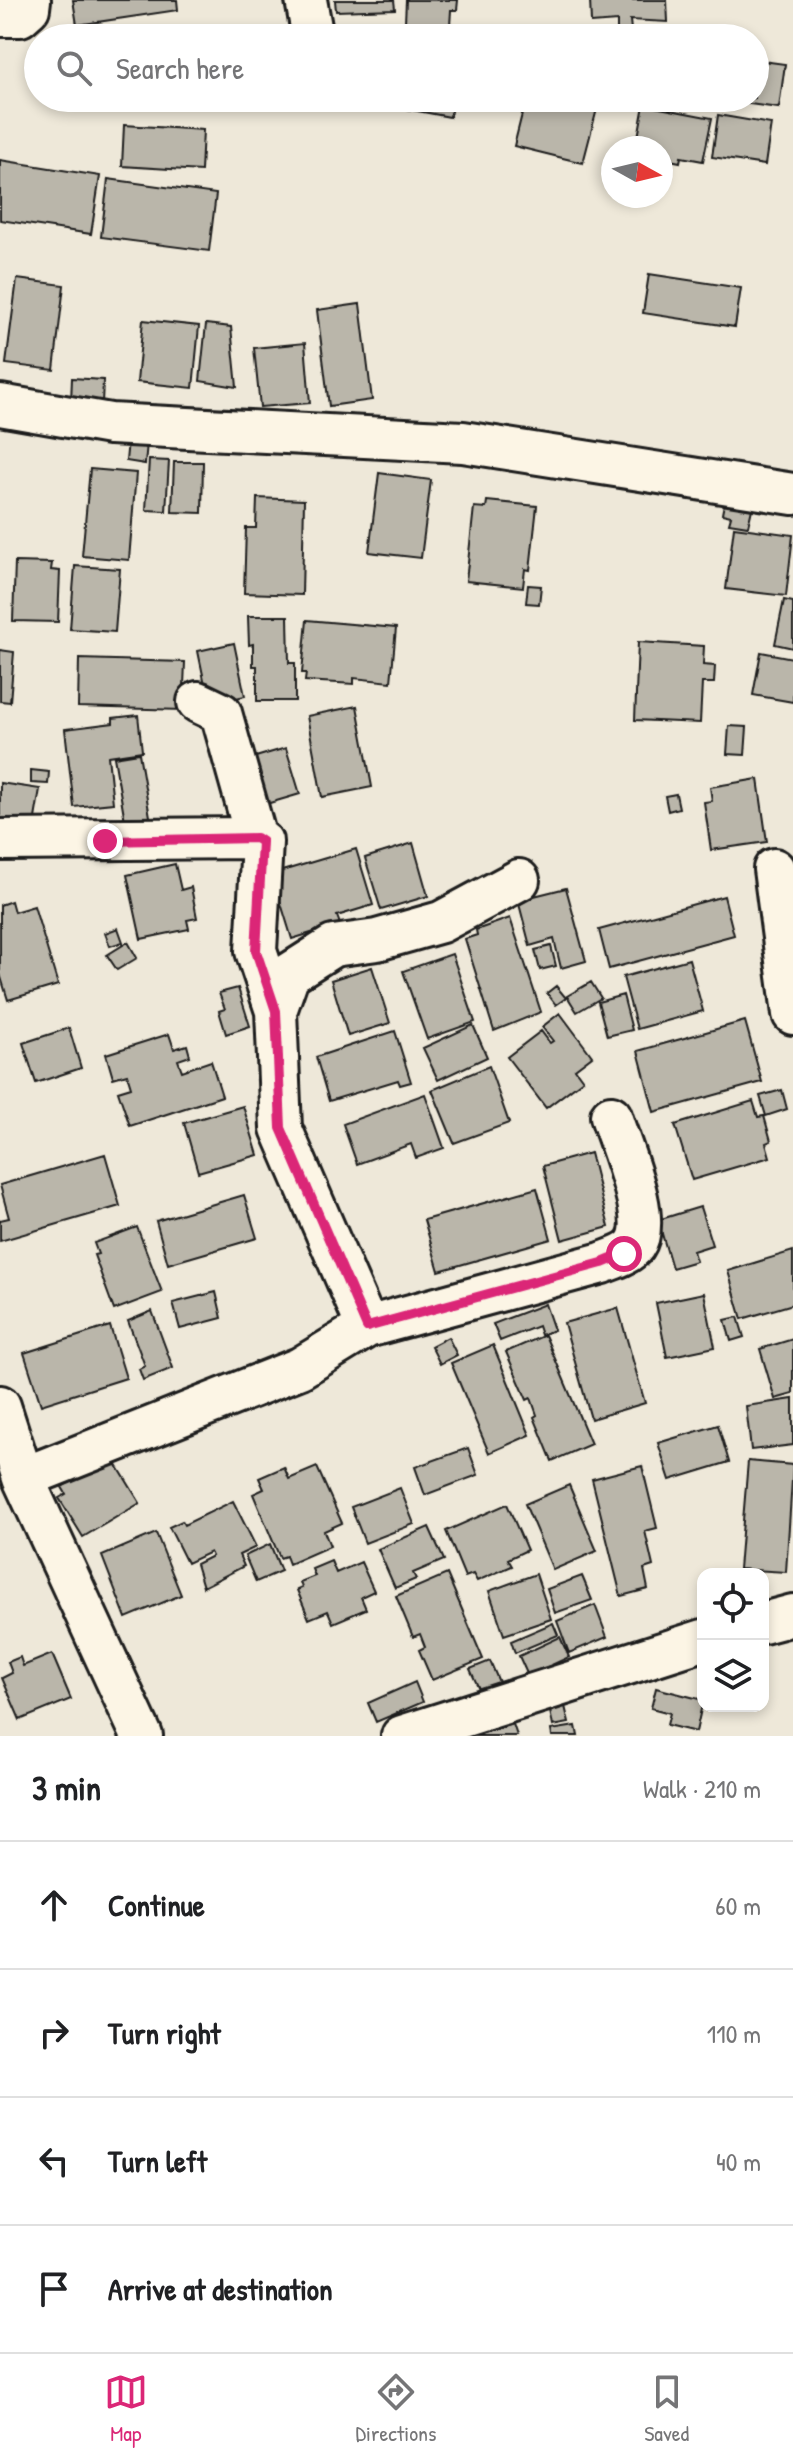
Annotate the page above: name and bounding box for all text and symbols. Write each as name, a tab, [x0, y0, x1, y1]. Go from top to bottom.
search box	[24, 24, 769, 112]
icon: search	[52, 46, 96, 90]
text: Search here	[116, 48, 244, 88]
north arrow	[601, 136, 673, 208]
route end	[87, 823, 123, 859]
route start	[606, 1236, 642, 1272]
map controls	[697, 1568, 769, 1712]
button: locate	[697, 1568, 769, 1640]
button: layers	[697, 1640, 769, 1712]
text: 3 min	[32, 1765, 101, 1811]
text: Walk · 210 m	[643, 1771, 761, 1806]
icon: ahead	[32, 1883, 76, 1927]
text: Continue	[108, 1885, 205, 1925]
text: 60 m	[715, 1888, 761, 1923]
icon: right	[32, 2011, 76, 2055]
text: Turn right	[108, 2013, 221, 2053]
text: 110 m	[707, 2016, 761, 2051]
icon: left	[32, 2139, 76, 2183]
text: Turn left	[108, 2141, 207, 2181]
text: 40 m	[716, 2144, 761, 2179]
icon: arrive	[32, 2267, 76, 2311]
text: Arrive at destination	[108, 2269, 333, 2309]
tab: Map	[104, 2370, 148, 2448]
tab: Directions	[356, 2370, 437, 2448]
tab: Saved	[644, 2370, 689, 2448]

